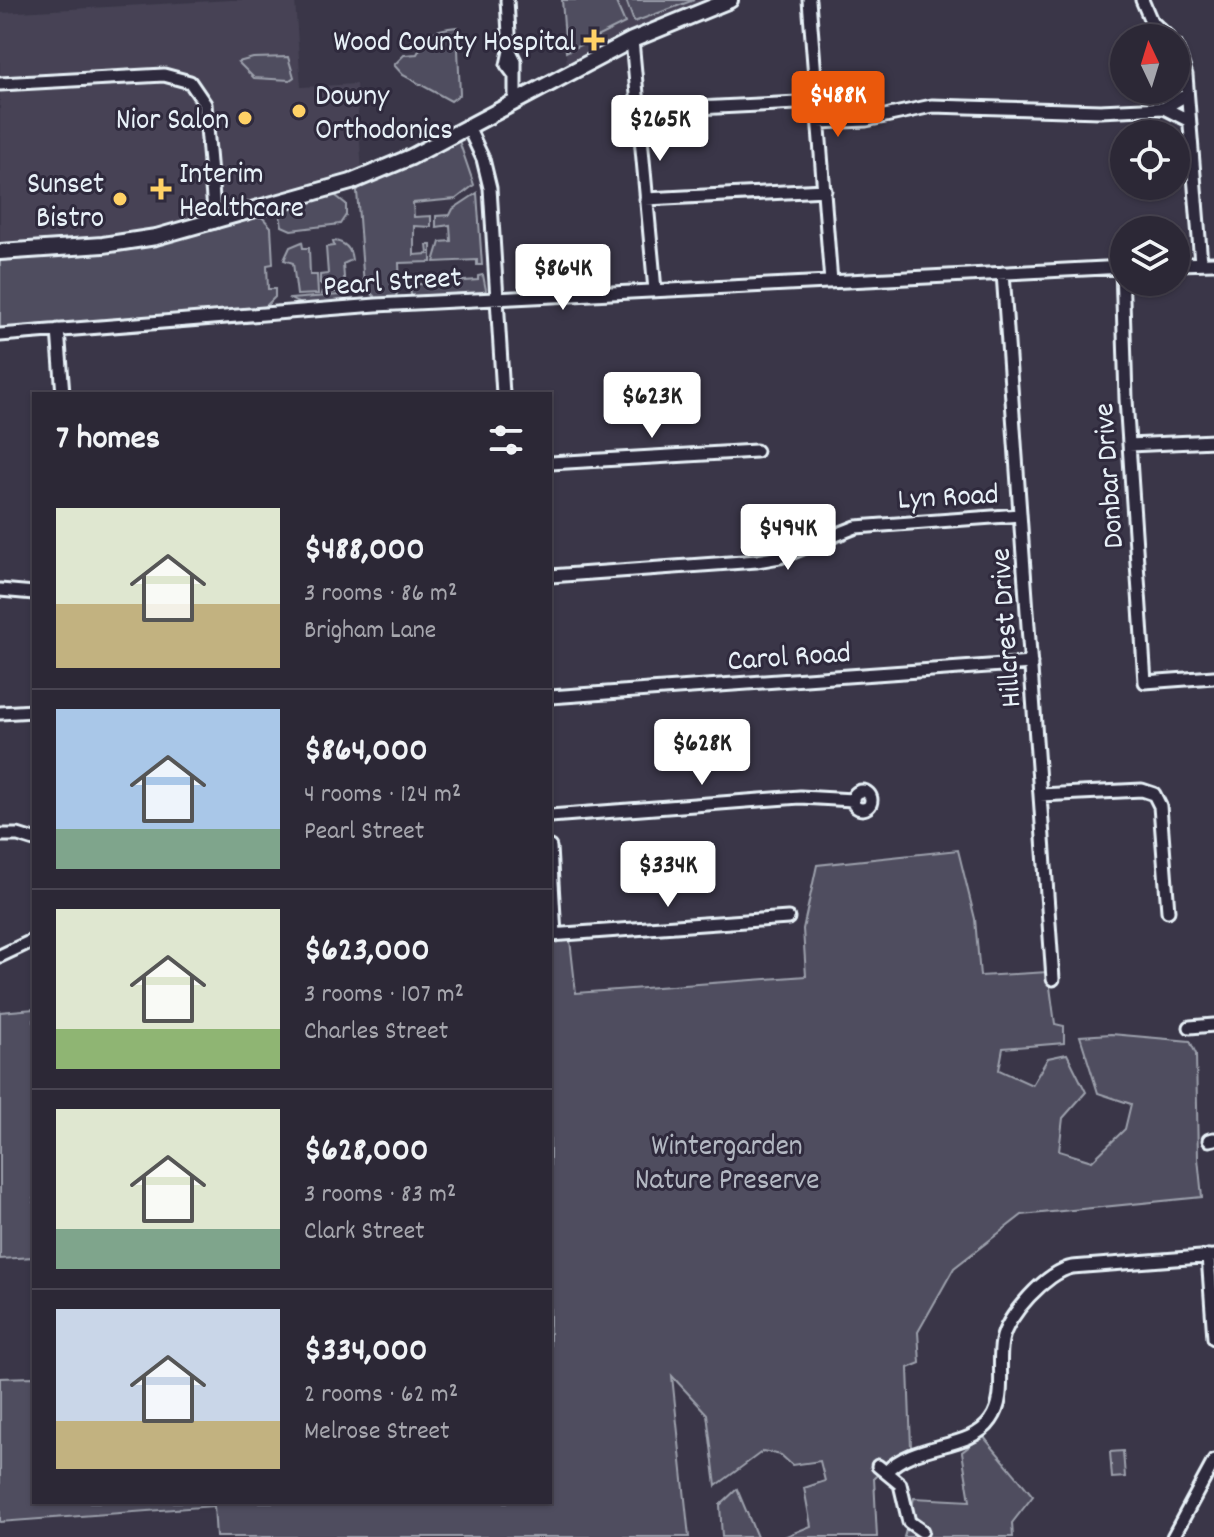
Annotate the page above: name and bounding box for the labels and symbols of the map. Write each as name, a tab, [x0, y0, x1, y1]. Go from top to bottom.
place label: Wood County Hospital	[333, 23, 576, 66]
north arrow	[1110, 24, 1190, 104]
marker: Wood County Hospital	[583, 29, 605, 51]
pin: $488K	[782, 71, 894, 139]
place label: Downy Orthodonics	[315, 77, 453, 154]
pin: $265K	[604, 95, 716, 163]
place label: Nior Salon	[116, 101, 229, 144]
marker: Downy Orthodonics	[290, 102, 308, 120]
marker: Nior Salon	[236, 109, 254, 127]
place label: Interim Healthcare	[179, 155, 304, 232]
place label: Sunset Bistro	[27, 165, 104, 242]
marker: Interim Healthcare	[150, 178, 172, 200]
marker: Sunset Bistro	[111, 190, 129, 208]
pin: $864K	[507, 244, 619, 312]
street label: Pearl Street	[322, 258, 463, 311]
pin: $623K	[596, 372, 708, 440]
street label: Donbar Drive	[1085, 402, 1138, 550]
street label: Lyn Road	[897, 475, 1000, 524]
pin: $494K	[732, 504, 844, 572]
street label: Hillcrest Drive	[981, 546, 1036, 709]
street label: Carol Road	[726, 634, 852, 685]
pin: $628K	[646, 719, 758, 787]
pin: $334K	[612, 841, 724, 909]
park label: Wintergarden Nature Preserve	[635, 1127, 819, 1204]

